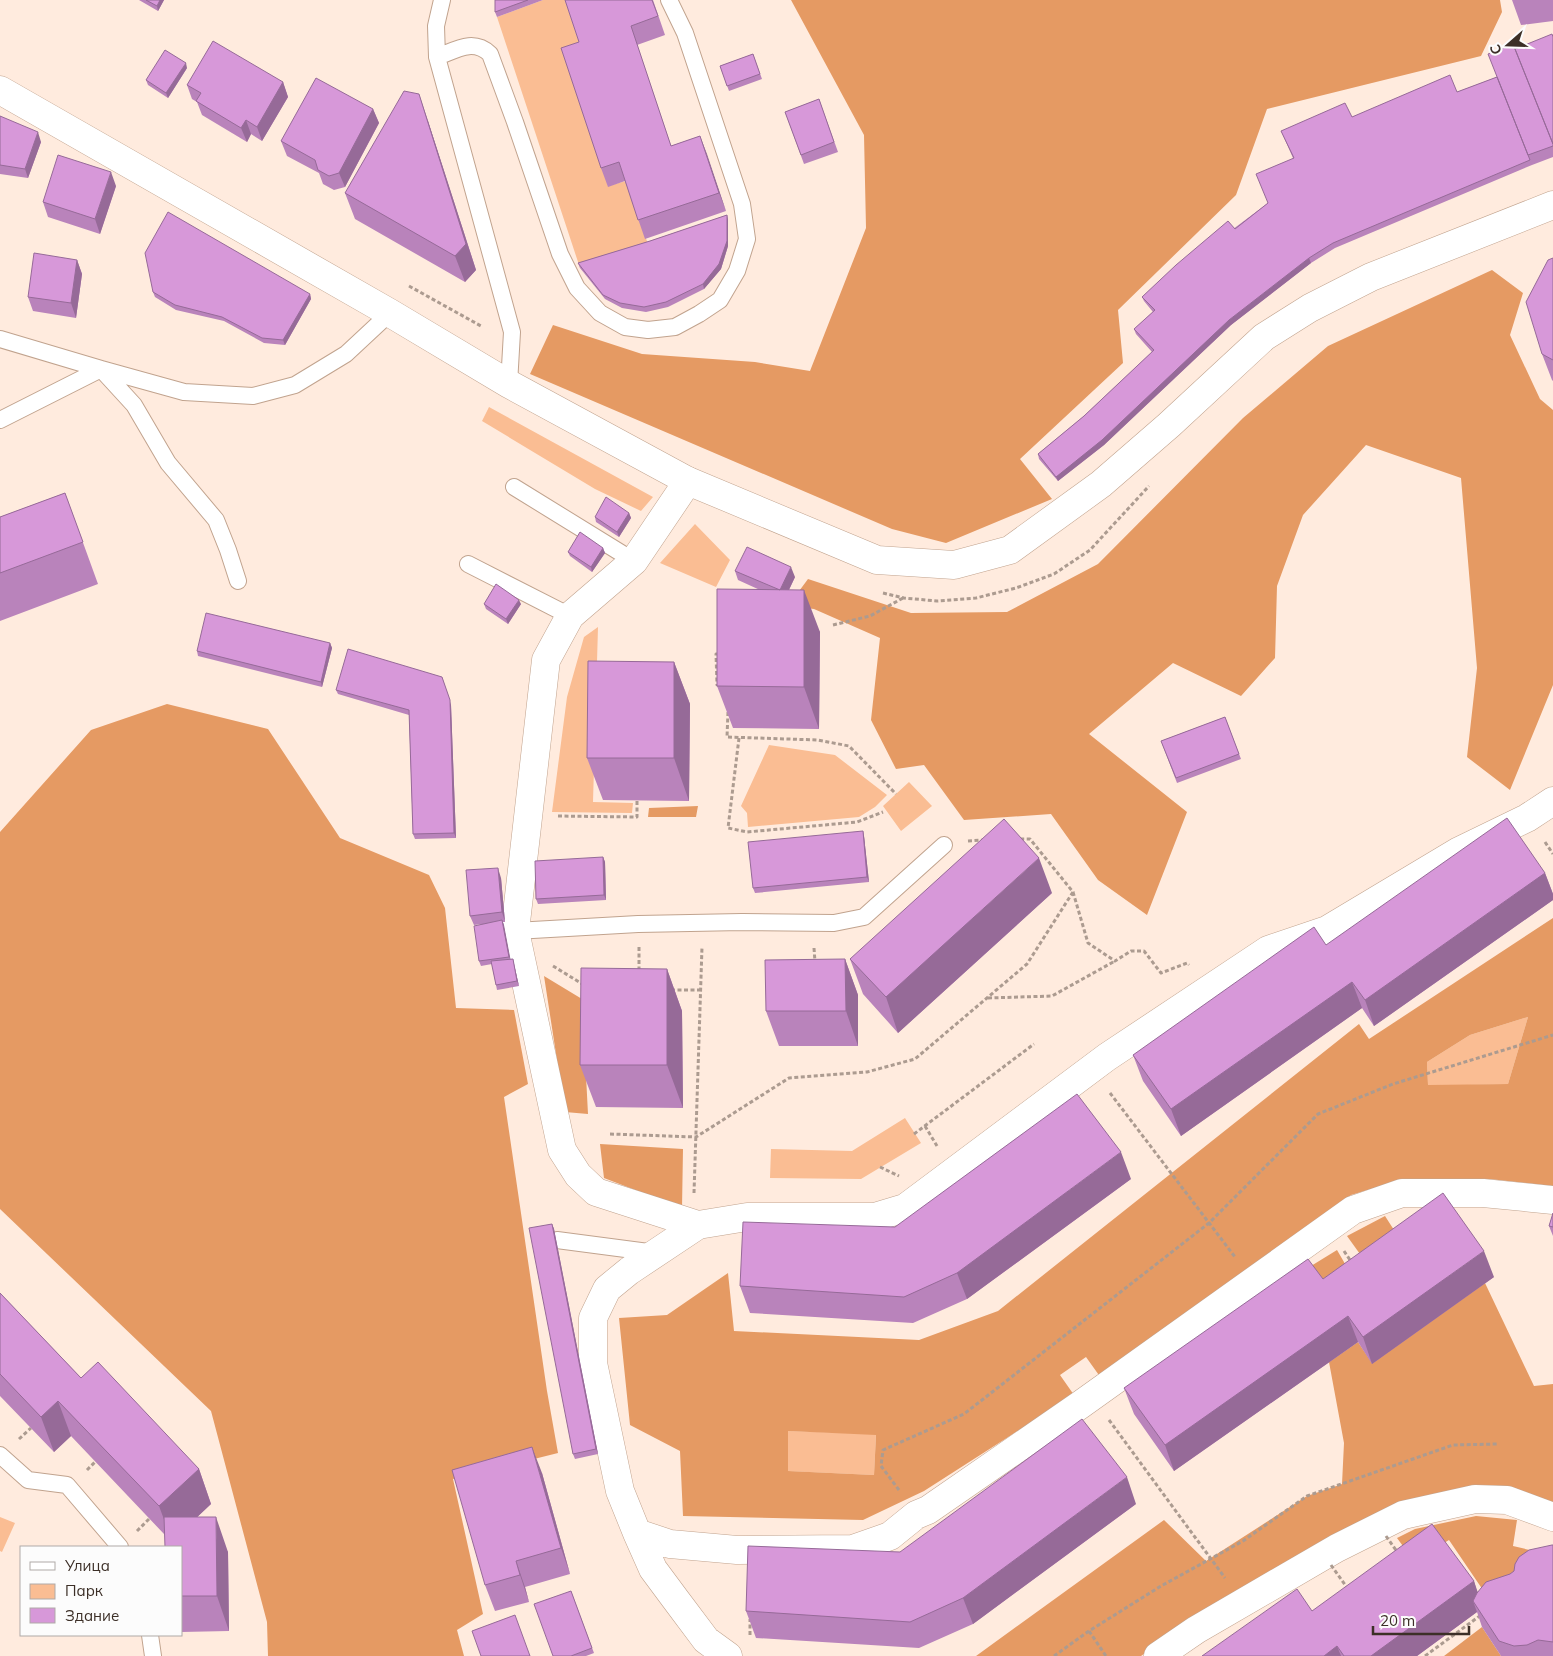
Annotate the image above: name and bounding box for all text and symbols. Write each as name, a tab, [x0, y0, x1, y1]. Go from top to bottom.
north arrow	[1483, 20, 1533, 70]
text: С	[1486, 42, 1506, 57]
legend	[20, 1546, 182, 1636]
text: Улица	[64, 1556, 110, 1575]
text: Парк	[65, 1581, 104, 1600]
scale bar	[1373, 1604, 1469, 1636]
text: Здание	[65, 1606, 119, 1625]
text: 20 m	[1380, 1611, 1415, 1630]

